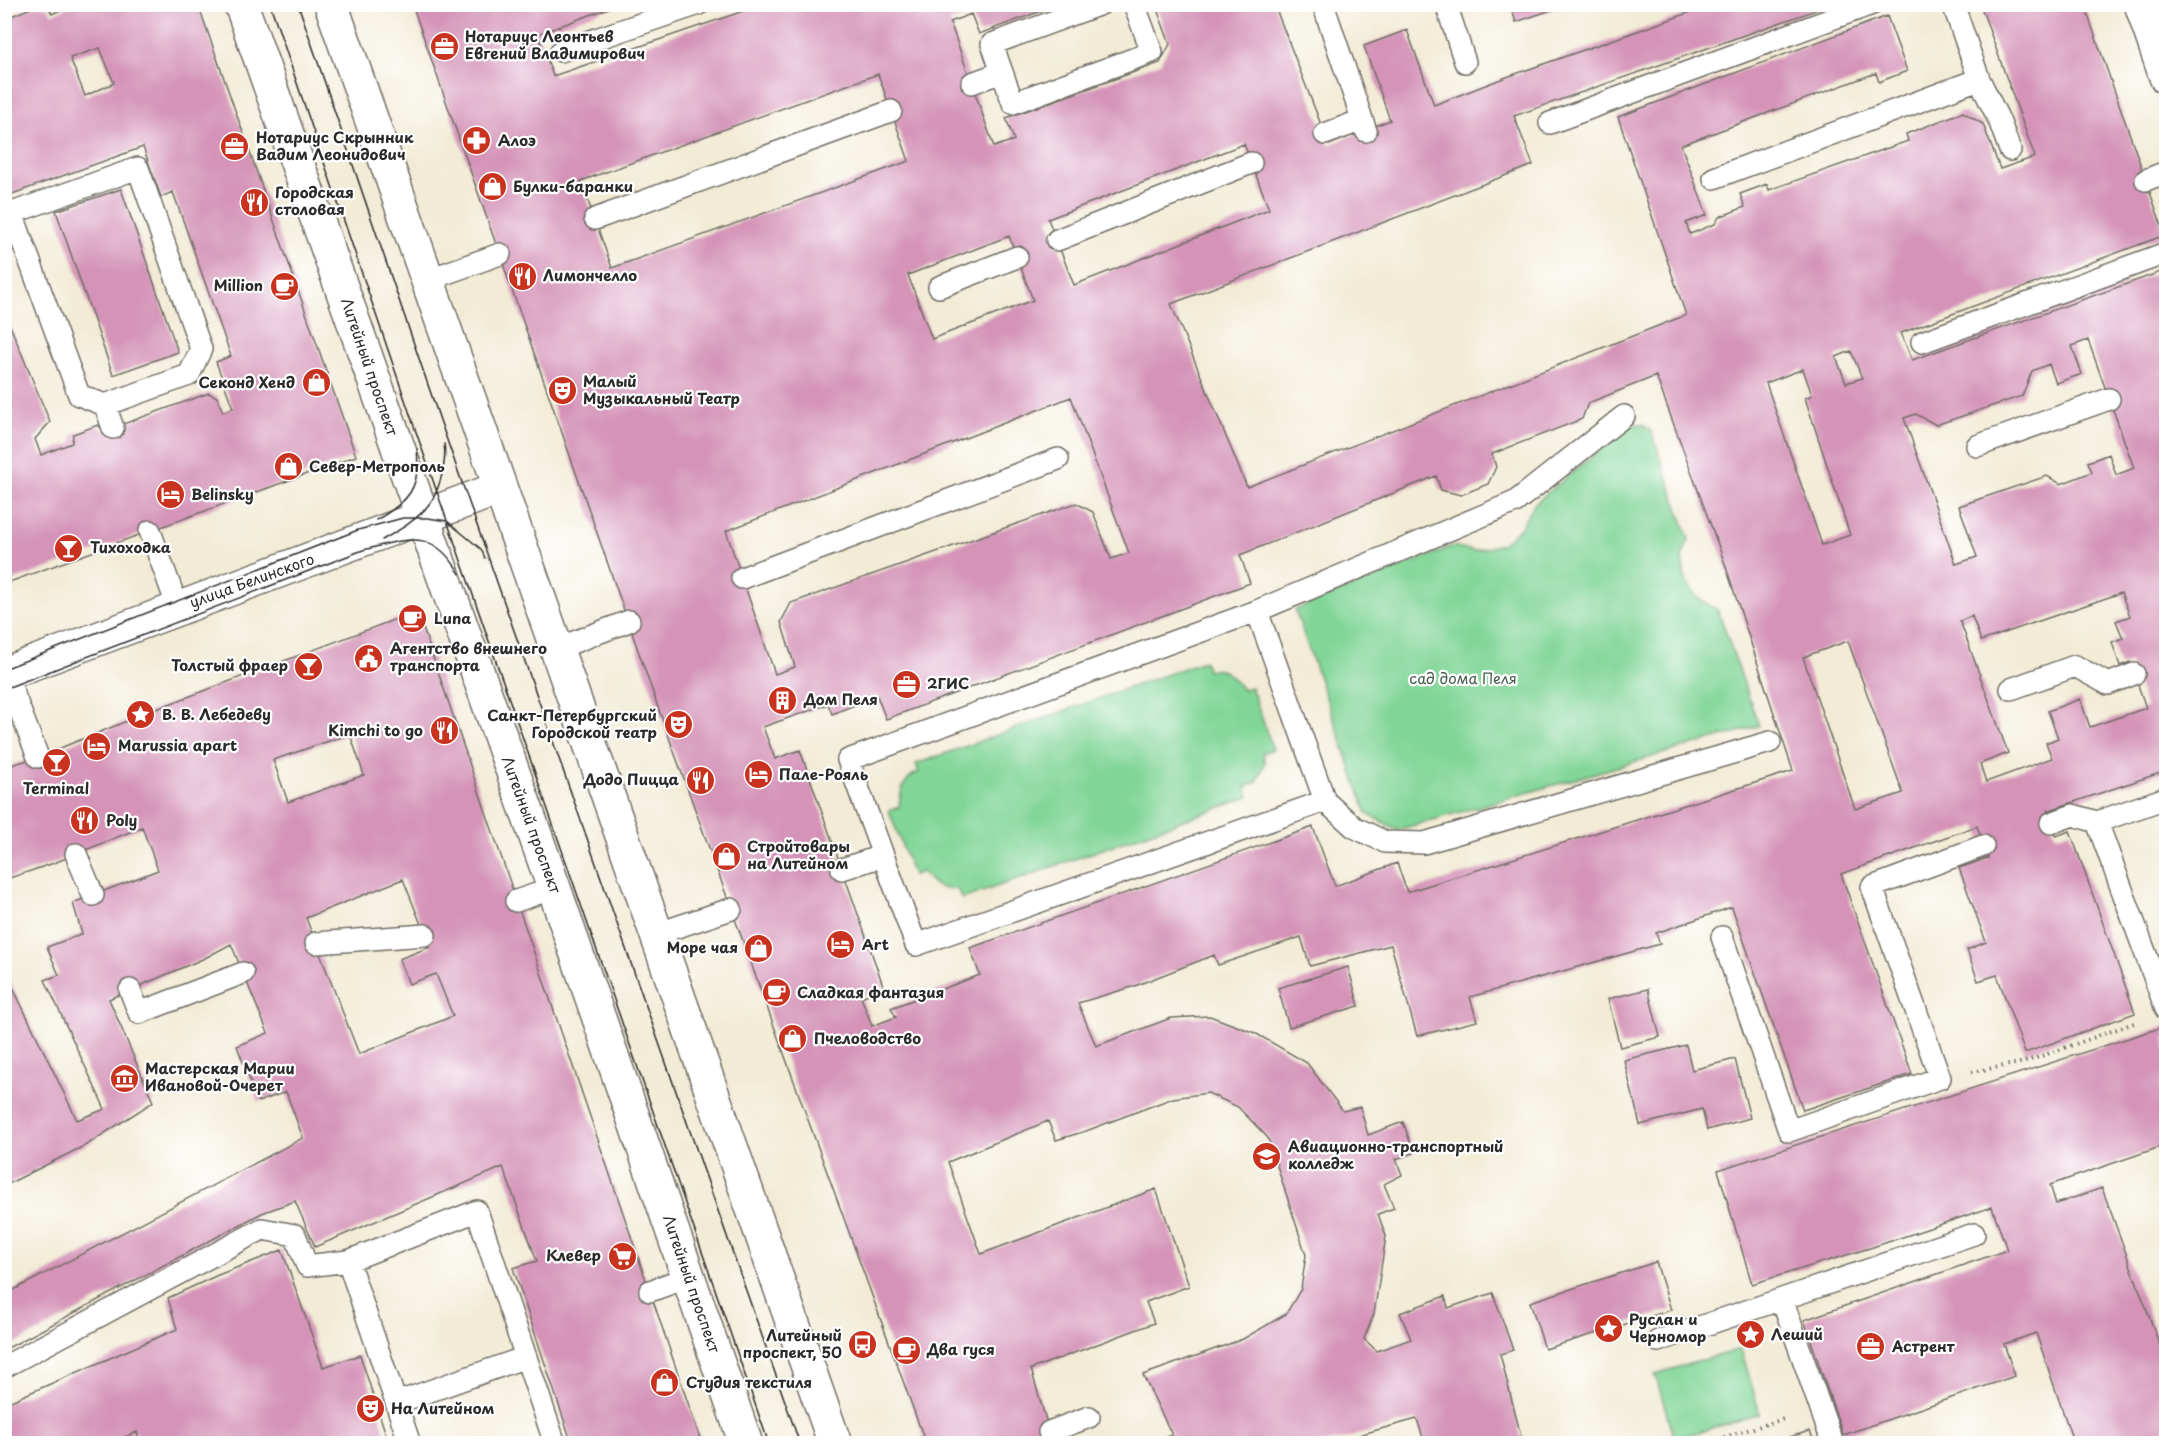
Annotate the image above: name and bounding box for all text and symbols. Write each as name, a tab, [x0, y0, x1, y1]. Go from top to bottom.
place label: Нотариус Леонтьев Евгений Владимирович	[465, 24, 645, 64]
office icon: Нотариус Леонтьев Евгений Владимирович	[428, 30, 460, 62]
place label: Нотариус Скрынник Вадим Леонидович	[256, 125, 414, 165]
pharmacy icon: Алоэ	[461, 125, 493, 157]
place label: Алоэ	[498, 128, 536, 151]
office icon: Нотариус Скрынник Вадим Леонидович	[219, 131, 251, 163]
shop icon: Булки-баранки	[476, 171, 508, 203]
place label: Булки-баранки	[513, 174, 633, 197]
place label: Городская столовая	[275, 180, 354, 220]
restaurant icon: Городская столовая	[238, 186, 270, 218]
restaurant icon: Лимончелло	[506, 260, 538, 292]
place label: Лимончелло	[543, 263, 637, 286]
cafe icon: Million	[268, 270, 300, 302]
place label: Million	[214, 273, 263, 296]
street label: Литейный проспект	[336, 294, 405, 439]
shop icon: Секонд Хенд	[300, 367, 332, 399]
place label: Малый Музыкальный Театр	[583, 369, 740, 409]
place label: Секонд Хенд	[198, 370, 295, 393]
theatre icon: Малый Музыкальный Театр	[546, 375, 578, 407]
shop icon: Север-Метрополь	[272, 451, 304, 483]
place label: Север-Метрополь	[309, 454, 445, 477]
hotel icon: Belinsky	[154, 479, 186, 511]
place label: Belinsky	[191, 482, 254, 505]
bar icon: Тихоходка	[53, 532, 85, 564]
place label: Тихоходка	[90, 535, 171, 558]
street label: улица Белинского	[186, 546, 317, 613]
cafe icon: Luna	[397, 603, 429, 635]
place label: Luna	[434, 606, 471, 629]
place label: Агентство внешнего транспорта	[390, 636, 547, 676]
public building icon: Агентство внешнего транспорта	[353, 642, 385, 674]
bar icon: Толстый фраер	[293, 650, 325, 682]
place label: Толстый фраер	[171, 653, 288, 676]
park label: сад дома Пеля	[1409, 666, 1517, 689]
office icon: 2ГИС	[890, 668, 922, 700]
place label: 2ГИС	[927, 671, 969, 694]
building icon: Дом Пеля	[767, 684, 799, 716]
place label: Дом Пеля	[803, 687, 878, 710]
place icon: В. В. Лебедеву	[125, 699, 157, 731]
place label: В. В. Лебедеву	[162, 702, 271, 725]
place label: Санкт-Петербургский Городской театр	[487, 703, 657, 743]
theatre icon: Санкт-Петербургский Городской театр	[662, 709, 694, 741]
restaurant icon: Kimchi to go	[428, 715, 460, 747]
place label: Kimchi to go	[328, 718, 423, 741]
hotel icon: Marussia apart	[81, 730, 113, 762]
place label: Marussia apart	[118, 733, 237, 756]
bar icon: Terminal	[40, 746, 72, 778]
street label: Литейный проспект	[497, 753, 568, 897]
hotel icon: Пале-Рояль	[742, 759, 774, 791]
place label: Пале-Рояль	[779, 762, 868, 785]
restaurant icon: Додо Пицца	[684, 764, 716, 796]
place label: Додо Пицца	[583, 767, 680, 790]
place label: Terminal	[23, 776, 89, 799]
restaurant icon: Poly	[69, 805, 101, 837]
place label: Poly	[106, 808, 137, 831]
place label: Стройтовары на Литейном	[747, 834, 850, 874]
shop icon: Стройтовары на Литейном	[710, 840, 742, 872]
hotel icon: Art	[825, 929, 857, 961]
shop icon: Море чая	[743, 932, 775, 964]
place label: Art	[862, 932, 889, 955]
place label: Море чая	[667, 935, 738, 958]
cafe icon: Сладкая фантазия	[760, 977, 792, 1009]
place label: Сладкая фантазия	[797, 980, 944, 1003]
shop icon: Пчеловодство	[777, 1023, 809, 1055]
place label: Пчеловодство	[814, 1026, 921, 1049]
place label: Мастерская Марии Ивановой-Очерет	[145, 1056, 295, 1096]
museum icon: Мастерская Марии Ивановой-Очерет	[108, 1062, 140, 1094]
place label: Авиационно-транспортный колледж	[1288, 1134, 1503, 1174]
school or university icon: Авиационно-транспортный колледж	[1251, 1140, 1283, 1172]
street label: Литейный проспект	[658, 1211, 727, 1356]
supermarket icon: Клевер	[606, 1240, 638, 1272]
place label: Клевер	[546, 1243, 601, 1266]
place label: Руслан и Черномор	[1629, 1307, 1706, 1347]
place icon: Руслан и Черномор	[1592, 1313, 1624, 1345]
place icon: Леший	[1734, 1319, 1766, 1351]
place label: Леший	[1771, 1322, 1823, 1345]
place label: Литейный проспект, 50	[743, 1323, 842, 1363]
bus stop icon: Литейный проспект, 50	[847, 1329, 879, 1361]
office icon: Астрент	[1855, 1331, 1887, 1363]
cafe icon: Два гуся	[890, 1334, 922, 1366]
place label: Астрент	[1891, 1334, 1956, 1357]
place label: Два гуся	[926, 1337, 995, 1360]
shop icon: Студия текстиля	[649, 1367, 681, 1399]
place label: Студия текстиля	[686, 1370, 812, 1393]
theatre icon: На Литейном	[354, 1393, 386, 1425]
place label: На Литейном	[391, 1396, 495, 1419]

